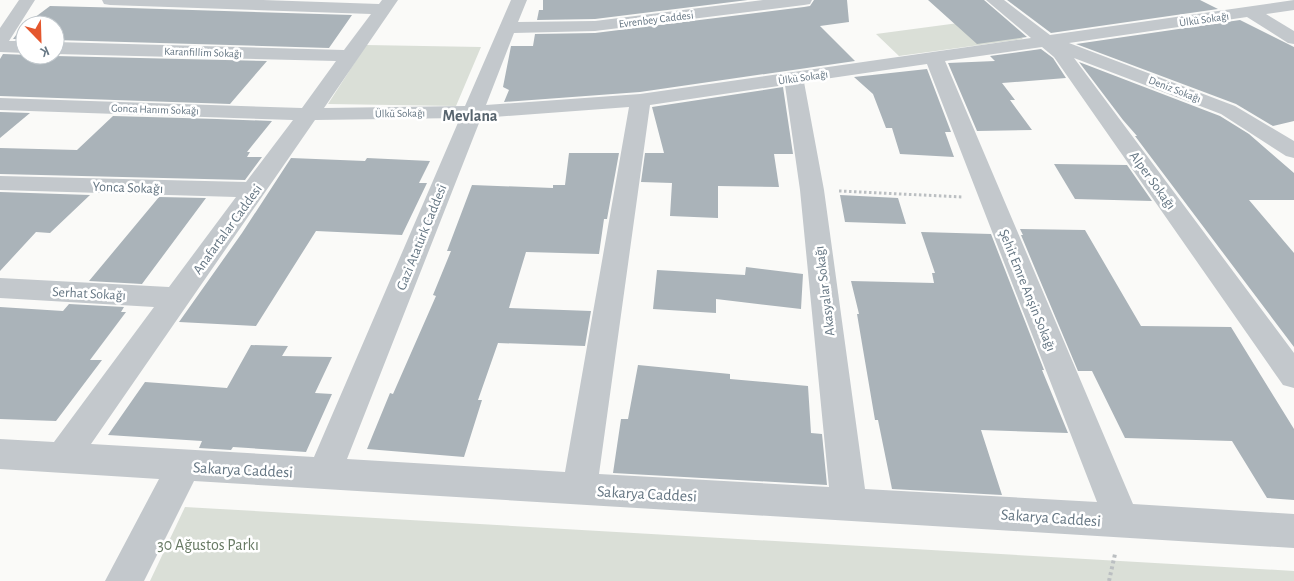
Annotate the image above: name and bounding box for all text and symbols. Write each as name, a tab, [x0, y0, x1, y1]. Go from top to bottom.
street label: Evrenbey Caddesi	[618, 9, 694, 30]
street label: Ülkü Sokağı	[1178, 11, 1230, 28]
north arrow	[15, 15, 65, 65]
text: K	[37, 43, 51, 59]
street label: Karanfillim Sokağı	[164, 46, 242, 59]
street label: Ülkü Sokağı	[777, 69, 829, 86]
street label: Deniz Sokağı	[1147, 74, 1203, 104]
street label: Gonca Hanım Sokağı	[111, 102, 199, 117]
street label: Ülkü Sokağı	[375, 108, 425, 119]
district label: Mevlana	[442, 108, 498, 124]
street label: Alper Sokağı	[1127, 149, 1178, 212]
street label: Yonca Sokağı	[93, 180, 163, 196]
street label: Anafartalar Caddesi	[191, 182, 265, 277]
street label: Gazi Atatürk Caddesi	[394, 182, 450, 292]
street label: Şehit Emre Anşin Sokağı	[996, 227, 1058, 353]
street label: Akasyalar Sokağı	[813, 245, 837, 337]
street label: Serhat Sokağı	[52, 285, 126, 303]
street label: Sakarya Caddesi	[192, 459, 293, 482]
street label: Sakarya Caddesi	[596, 483, 697, 506]
street label: Sakarya Caddesi	[1000, 507, 1101, 530]
park label: 30 Ağustos Parkı	[157, 537, 259, 553]

